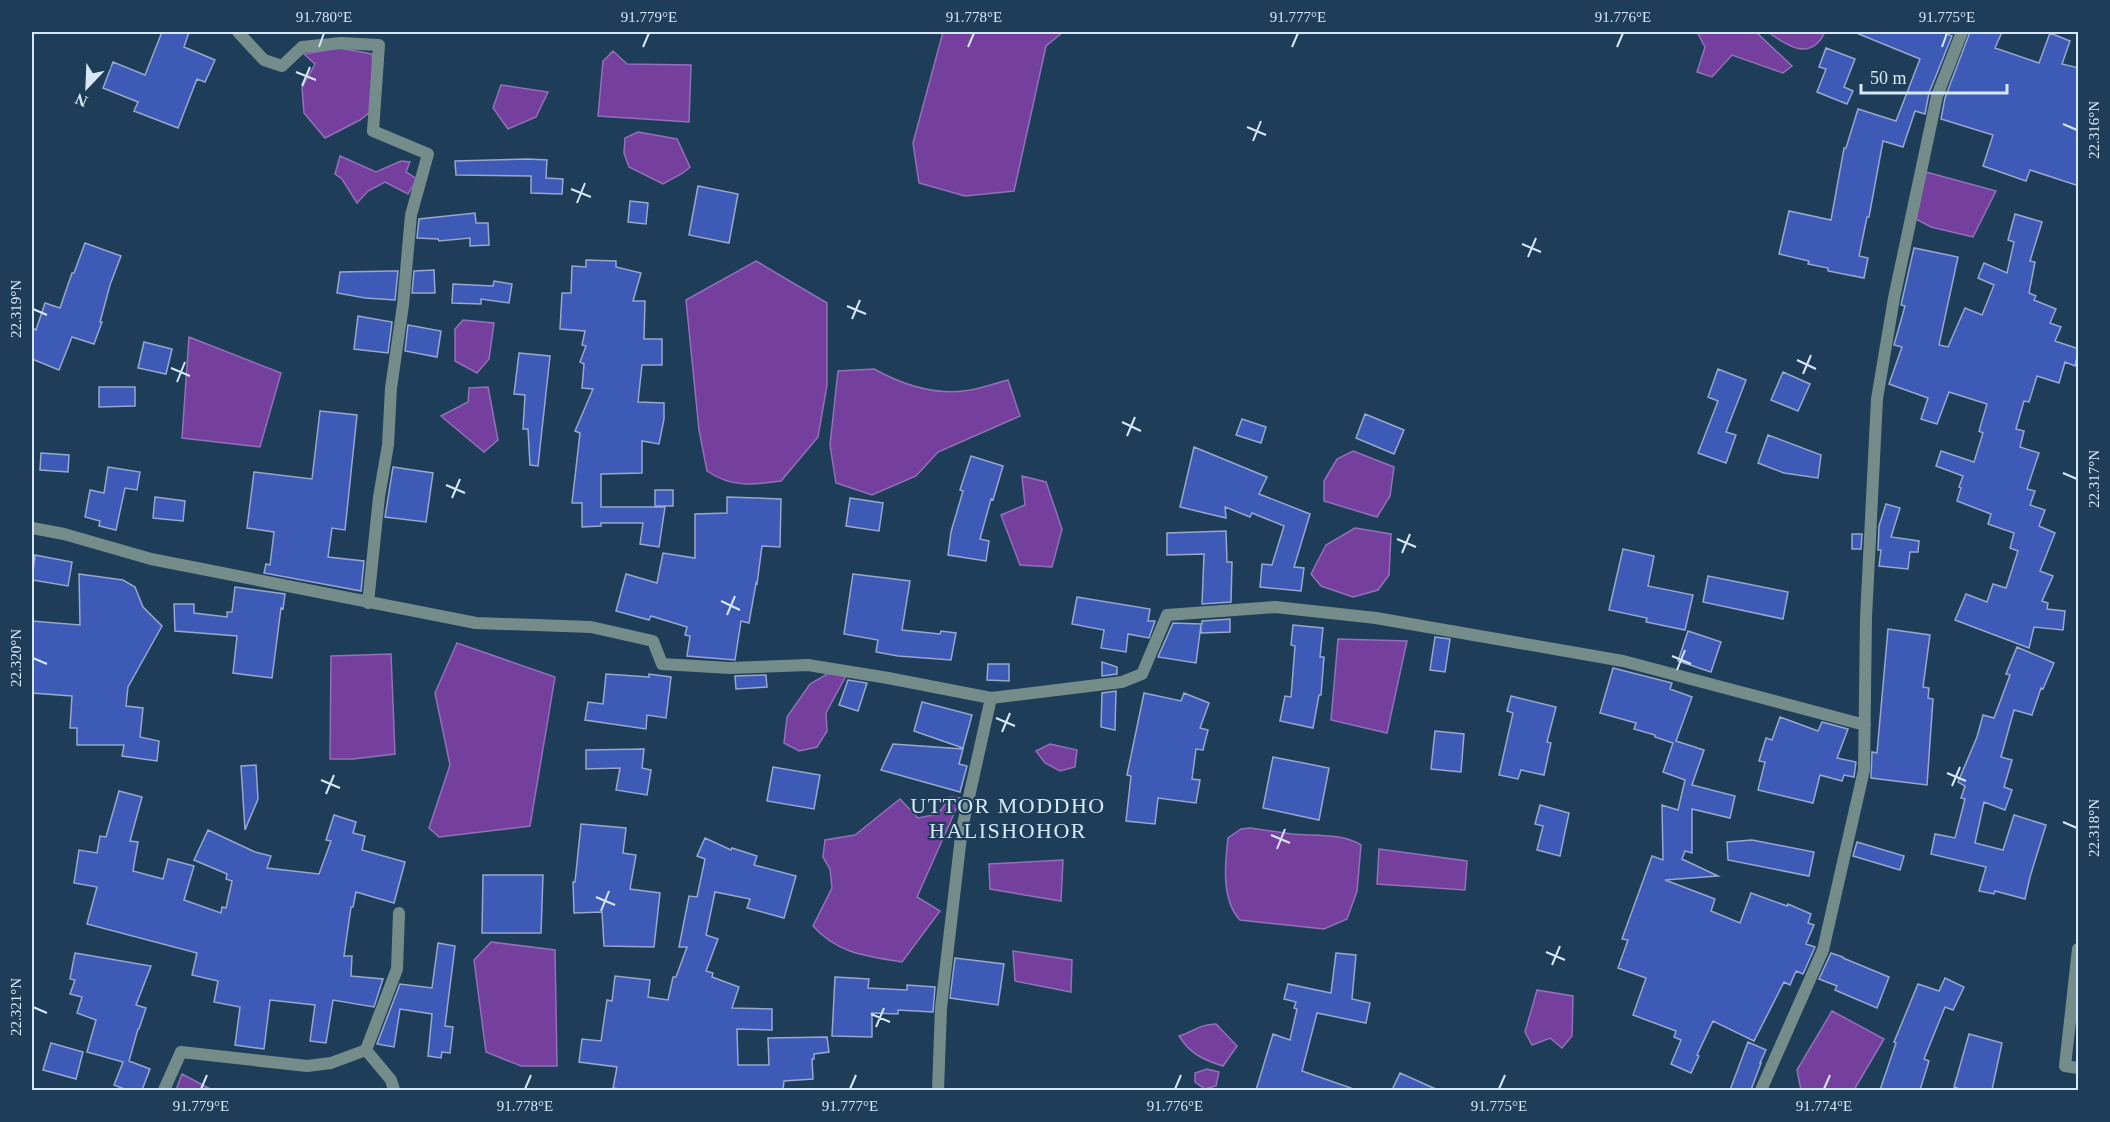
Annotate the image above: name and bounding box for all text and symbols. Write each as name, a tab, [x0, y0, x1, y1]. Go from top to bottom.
text: 91.780°E	[296, 9, 352, 25]
text: 91.779°E	[621, 9, 677, 25]
text: 91.778°E	[946, 9, 1002, 25]
text: 91.777°E	[1270, 9, 1326, 25]
text: 91.776°E	[1595, 9, 1651, 25]
text: 91.775°E	[1919, 9, 1975, 25]
north arrow	[57, 57, 117, 117]
scale bar	[1861, 57, 2006, 95]
text: 50 m	[1870, 68, 1907, 88]
text: N	[72, 90, 90, 110]
text: 22.316°N	[2086, 101, 2102, 159]
text: 22.319°N	[8, 280, 24, 338]
text: 22.317°N	[2086, 450, 2102, 508]
text: 22.320°N	[8, 629, 24, 687]
district label: UTTOR MODDHO HALISHOHOR	[910, 793, 1106, 843]
text: 22.318°N	[2086, 799, 2102, 857]
text: 22.321°N	[8, 978, 24, 1036]
text: 91.779°E	[173, 1098, 229, 1114]
text: 91.778°E	[497, 1098, 553, 1114]
text: 91.777°E	[822, 1098, 878, 1114]
text: 91.776°E	[1147, 1098, 1203, 1114]
text: 91.775°E	[1471, 1098, 1527, 1114]
text: 91.774°E	[1796, 1098, 1852, 1114]

